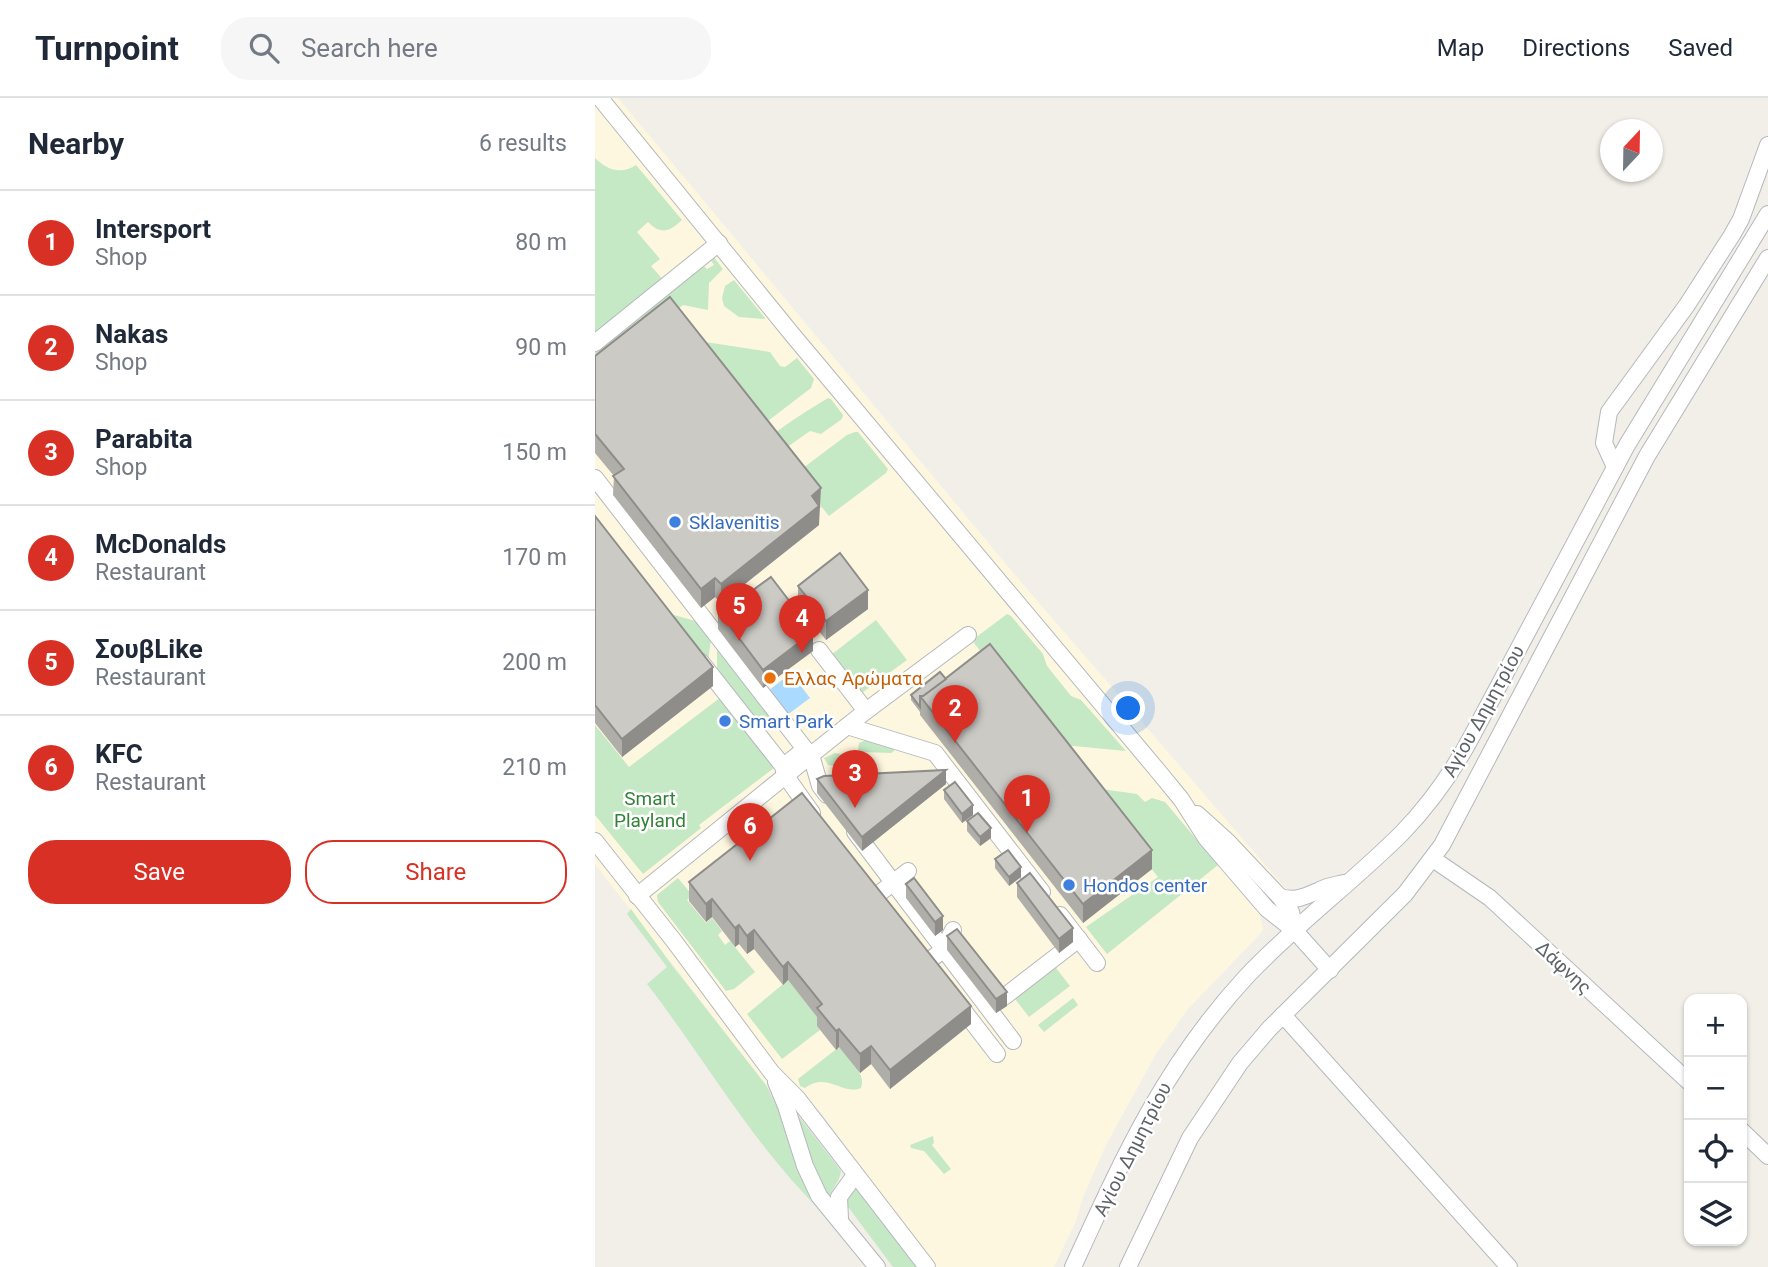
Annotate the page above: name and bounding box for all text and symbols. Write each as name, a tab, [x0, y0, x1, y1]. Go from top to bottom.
search box	[221, 17, 711, 80]
text: Turnpoint	[35, 29, 179, 68]
icon: search	[245, 29, 283, 67]
text: Search here	[301, 33, 438, 63]
text: Map	[1437, 34, 1484, 62]
text: Directions	[1522, 34, 1630, 62]
text: Saved	[1668, 34, 1733, 62]
north arrow	[1600, 119, 1663, 182]
text: Nearby	[28, 126, 124, 161]
text: 6 results	[479, 130, 567, 157]
text: Intersport	[95, 214, 211, 244]
text: 1	[44, 229, 58, 256]
text: 80 m	[515, 229, 567, 256]
text: Shop	[95, 244, 147, 271]
text: Nakas	[95, 319, 168, 349]
text: 2	[44, 334, 58, 361]
text: 90 m	[515, 334, 567, 361]
text: Shop	[95, 349, 147, 376]
text: Parabita	[95, 424, 193, 454]
text: 3	[44, 439, 58, 466]
text: 150 m	[502, 439, 567, 466]
text: Shop	[95, 454, 147, 481]
place label: Sklavenitis	[689, 511, 780, 534]
marker: Sklavenitis	[667, 514, 683, 530]
text: McDonalds	[95, 529, 226, 559]
text: 4	[44, 544, 58, 571]
text: 170 m	[502, 544, 567, 571]
text: Restaurant	[95, 559, 206, 586]
pin: 5	[716, 583, 762, 641]
pin: 4	[779, 595, 825, 653]
text: ΣουβLike	[95, 634, 203, 664]
street label: Αγίου Δημητρίου	[1438, 641, 1529, 781]
text: 5	[44, 649, 58, 676]
text: 200 m	[502, 649, 567, 676]
text: Restaurant	[95, 664, 206, 691]
place label: Ελλας Αρώματα	[784, 667, 923, 690]
marker: Ελλας Αρώματα	[762, 670, 778, 686]
pin: 2	[932, 685, 978, 743]
your location	[1111, 691, 1145, 725]
place label: Smart Park	[739, 710, 834, 733]
marker: Smart Park	[717, 713, 733, 729]
text: KFC	[95, 739, 143, 769]
pin: 3	[832, 750, 878, 808]
text: 6	[44, 754, 58, 781]
text: 210 m	[502, 754, 567, 781]
text: Restaurant	[95, 769, 206, 796]
pin: 1	[1004, 775, 1050, 833]
park label: Smart Playland	[614, 787, 686, 832]
pin: 6	[727, 803, 773, 861]
button: Save	[28, 840, 291, 904]
button: Share	[305, 840, 567, 904]
place label: Hondos center	[1083, 874, 1208, 897]
marker: Hondos center	[1061, 877, 1077, 893]
street label: Δάφνης	[1531, 936, 1596, 999]
map controls	[1684, 994, 1747, 1246]
button: +	[1684, 994, 1747, 1057]
button: −	[1684, 1057, 1747, 1120]
street label: Αγίου Δημητρίου	[1089, 1078, 1176, 1220]
button: locate	[1684, 1120, 1747, 1183]
button: layers	[1684, 1183, 1747, 1246]

